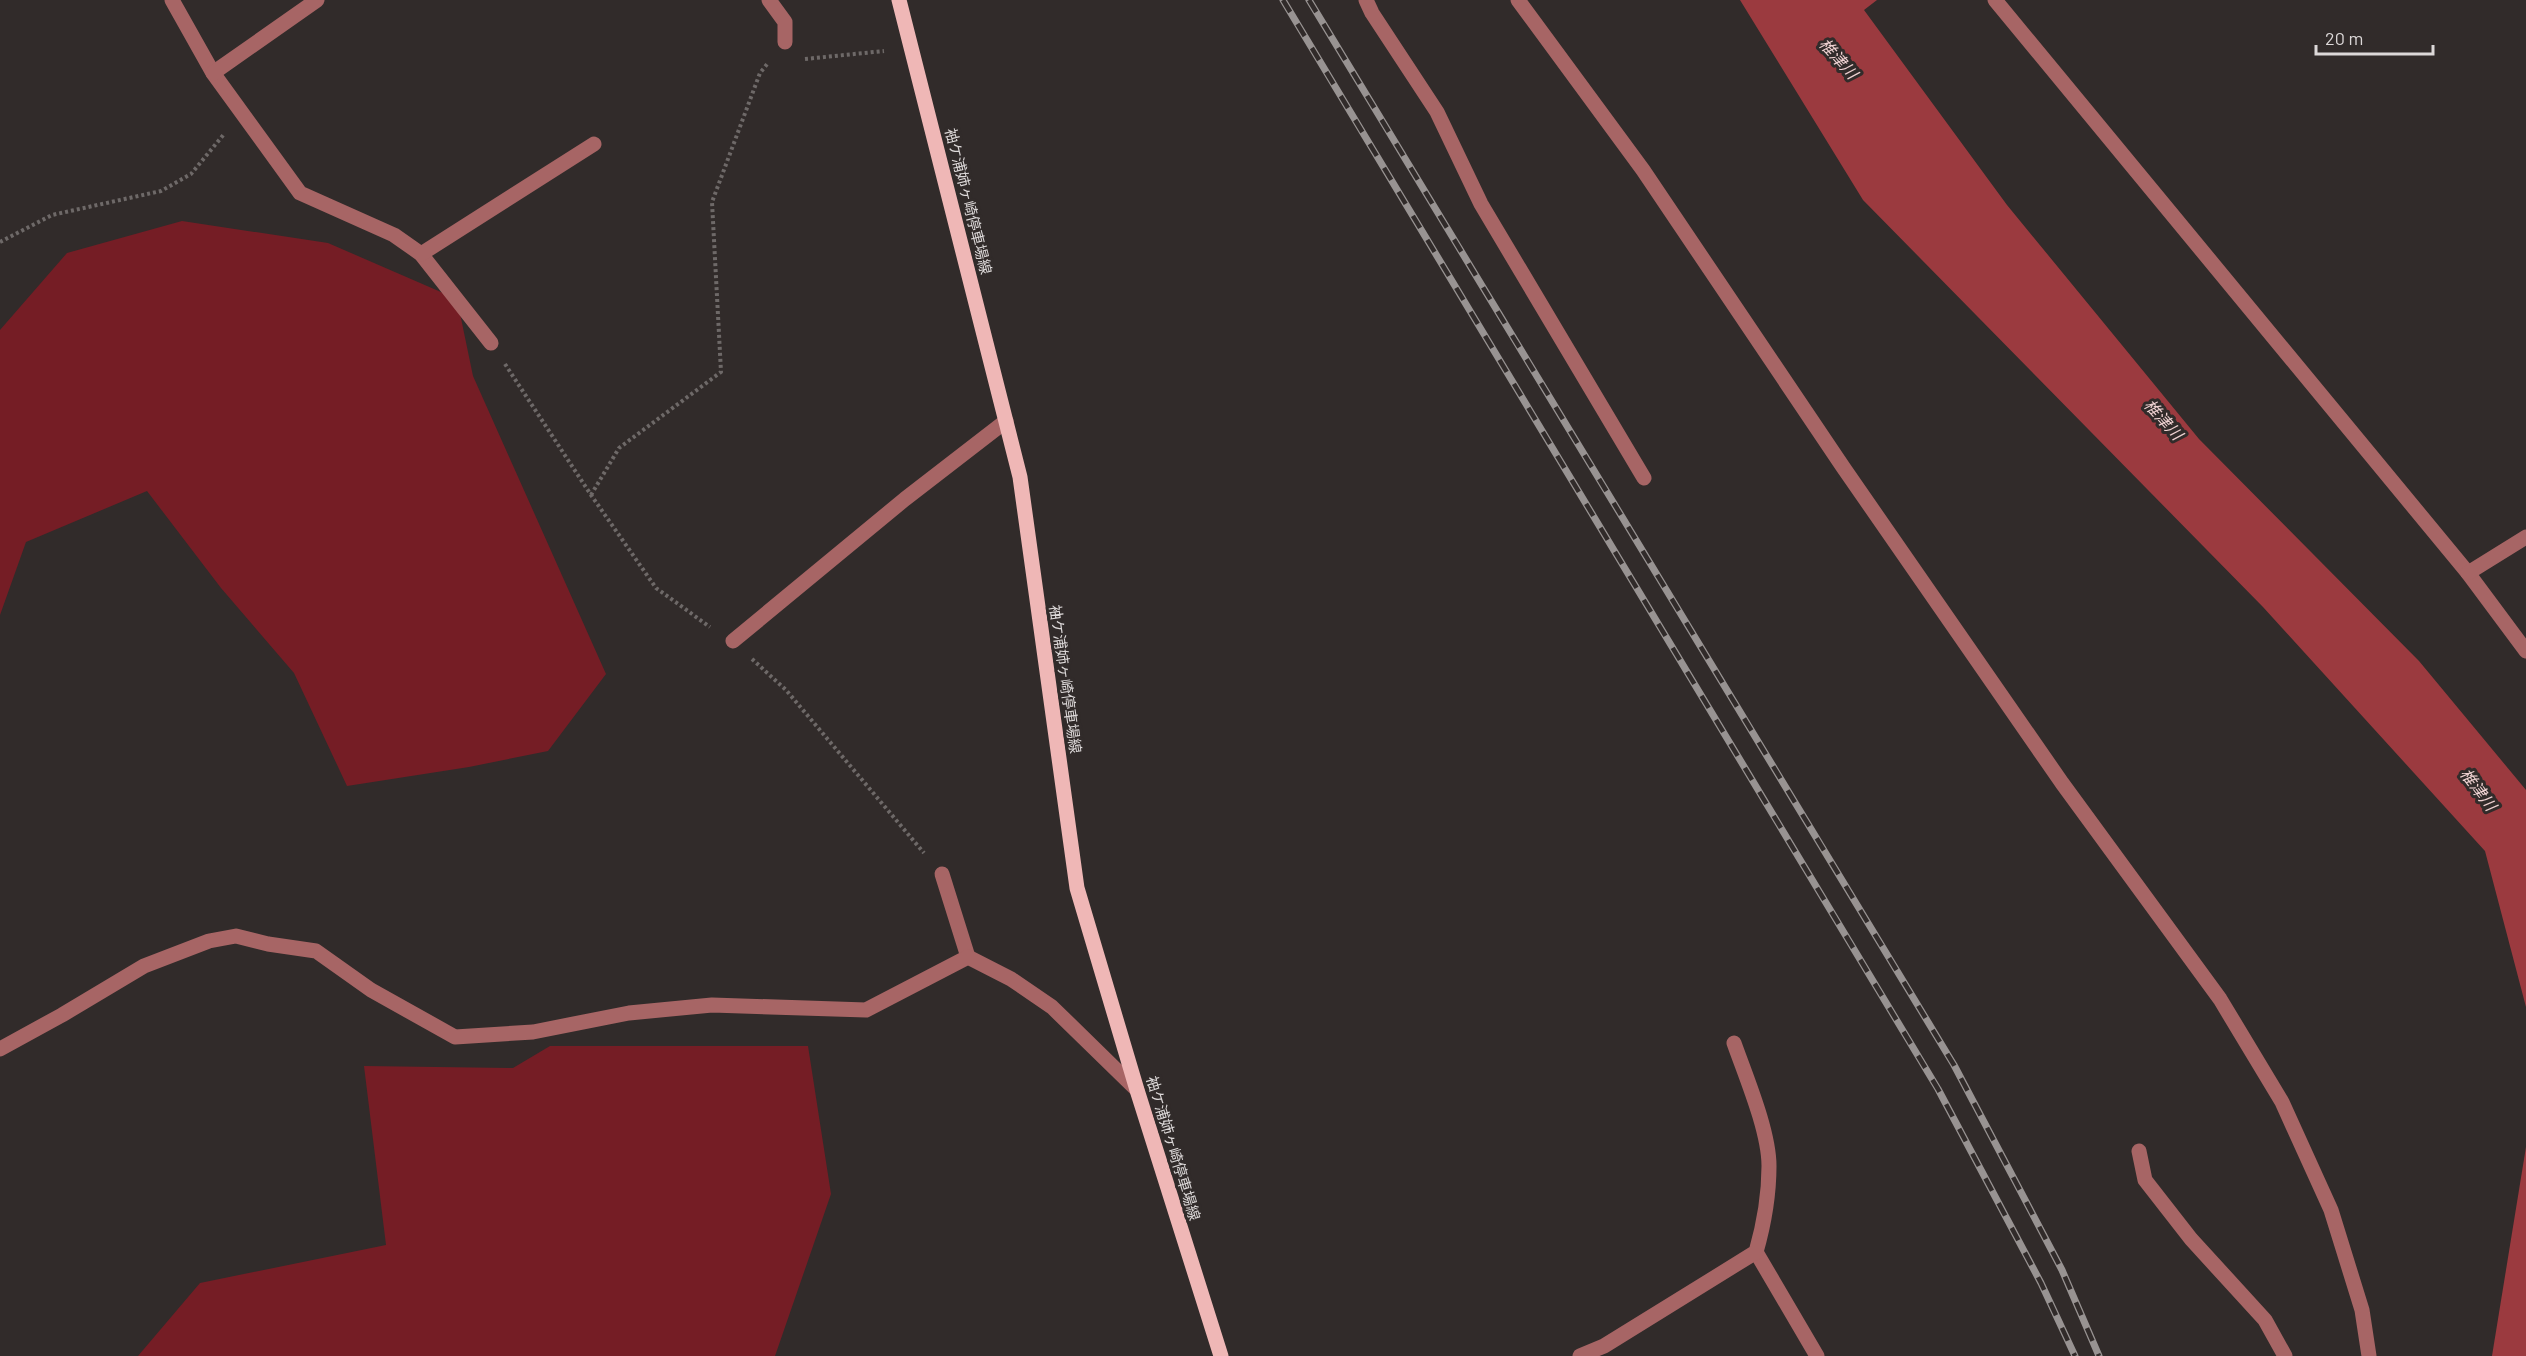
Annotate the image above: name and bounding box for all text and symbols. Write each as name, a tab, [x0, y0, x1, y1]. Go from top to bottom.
scale bar	[2316, 18, 2433, 56]
text: 20 m	[2325, 27, 2363, 49]
water label: 椎津川	[1816, 34, 1863, 84]
street label: 袖ケ浦姉ヶ崎停車場線	[942, 126, 996, 276]
water label: 椎津川	[2141, 395, 2188, 445]
street label: 袖ケ浦姉ヶ崎停車場線	[1047, 603, 1085, 755]
water label: 椎津川	[2457, 764, 2502, 815]
street label: 袖ケ浦姉ヶ崎停車場線	[1143, 1074, 1205, 1222]

